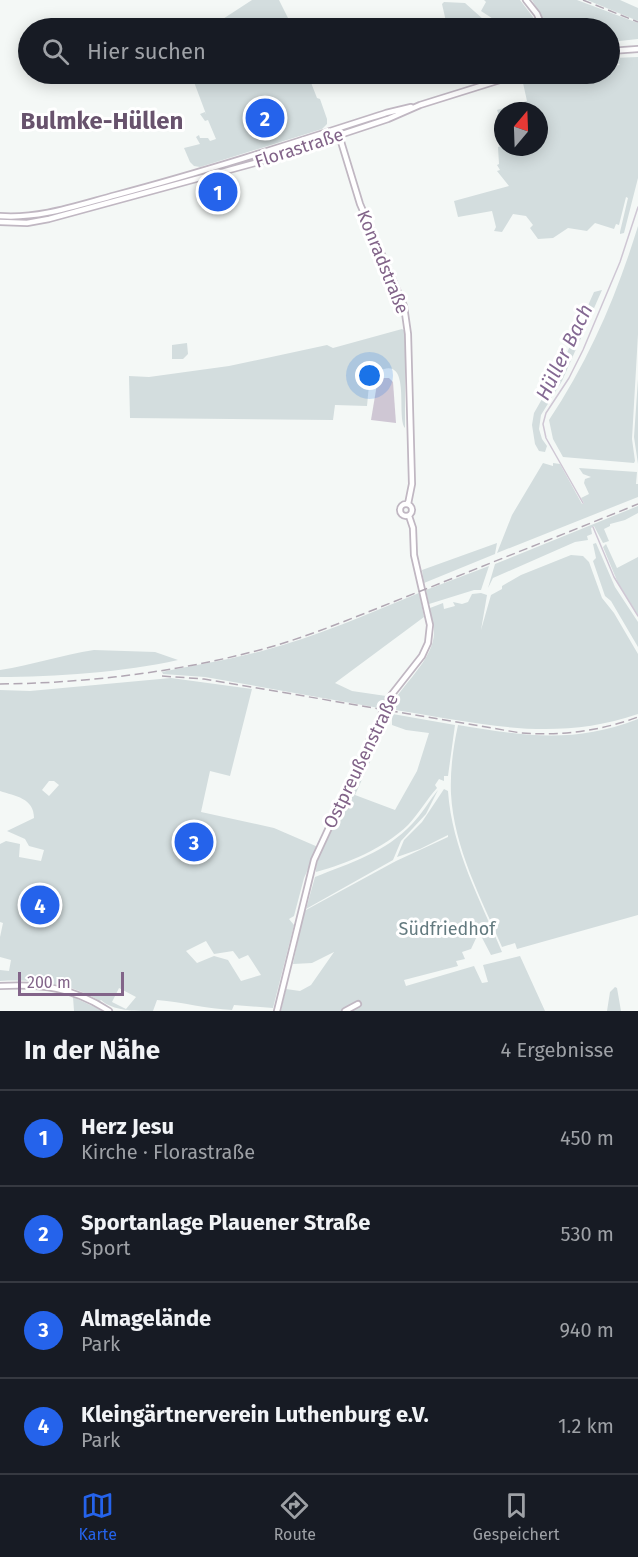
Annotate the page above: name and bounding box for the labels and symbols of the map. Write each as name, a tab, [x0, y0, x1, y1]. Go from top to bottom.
pin: 2	[246, 96, 284, 140]
north arrow	[494, 102, 548, 156]
district label: Bulmke-Hüllen	[21, 107, 183, 135]
street label: Florastraße	[252, 123, 346, 173]
pin: 1	[198, 170, 238, 214]
street label: Konradstraße	[352, 207, 414, 317]
water label: Hüller Bach	[530, 300, 598, 404]
your location	[355, 361, 384, 390]
street label: Ostpreußenstraße	[319, 690, 403, 832]
pin: 3	[174, 820, 214, 864]
pin: 4	[20, 882, 60, 928]
park label: Südfriedhof	[399, 918, 497, 940]
scale bar	[18, 969, 124, 996]

